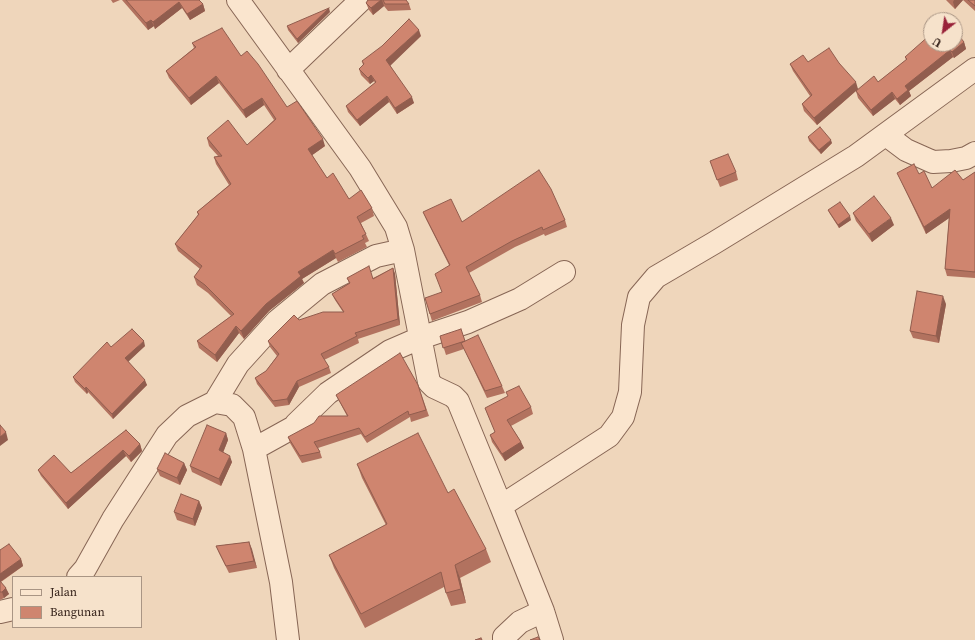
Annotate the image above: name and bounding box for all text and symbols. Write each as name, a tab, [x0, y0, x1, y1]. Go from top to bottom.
north arrow	[923, 12, 963, 52]
text: U	[930, 33, 944, 50]
legend	[12, 576, 142, 628]
text: Jalan	[50, 584, 77, 600]
text: Bangunan	[50, 604, 105, 620]

